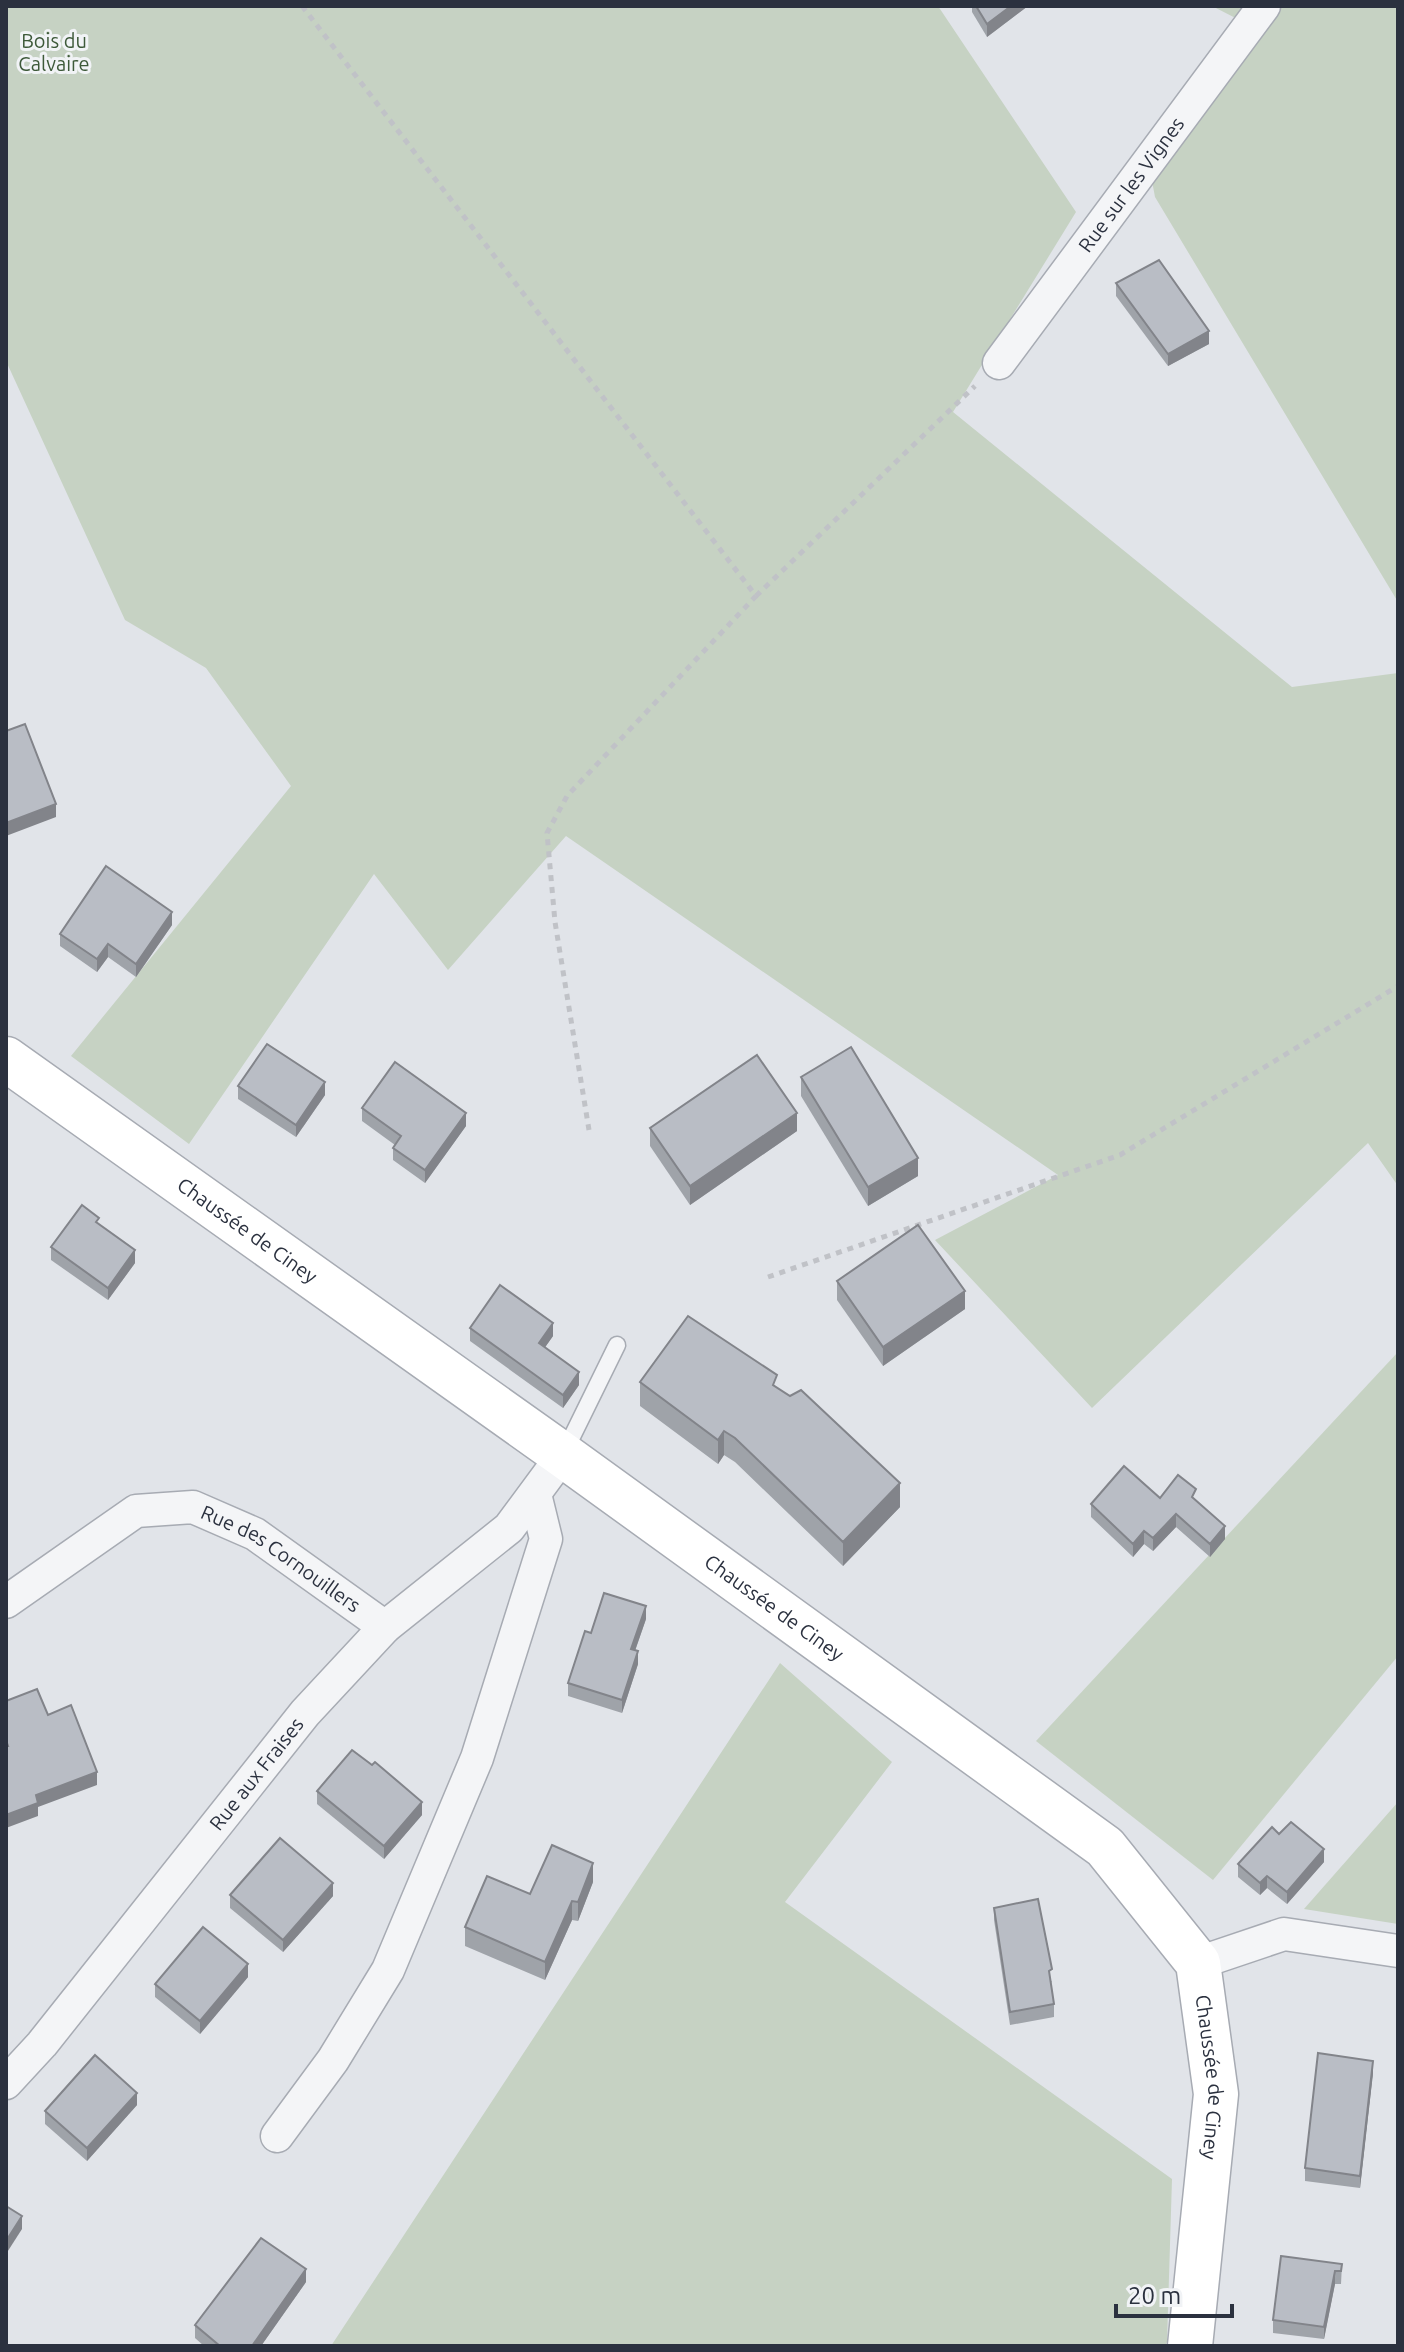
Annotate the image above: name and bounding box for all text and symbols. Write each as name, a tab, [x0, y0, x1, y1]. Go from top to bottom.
park label: Bois du Calvaire	[18, 29, 90, 75]
street label: Rue sur les Vignes	[1073, 112, 1189, 256]
street label: Chaussée de Ciney	[173, 1173, 322, 1288]
street label: Rue des Cornouillers	[198, 1500, 365, 1617]
street label: Chaussée de Ciney	[700, 1549, 849, 1665]
street label: Rue aux Fraises	[204, 1713, 308, 1835]
street label: Chaussée de Ciney	[1191, 1993, 1228, 2161]
scale bar	[1116, 2268, 1232, 2318]
text: 20 m	[1128, 2282, 1181, 2309]

